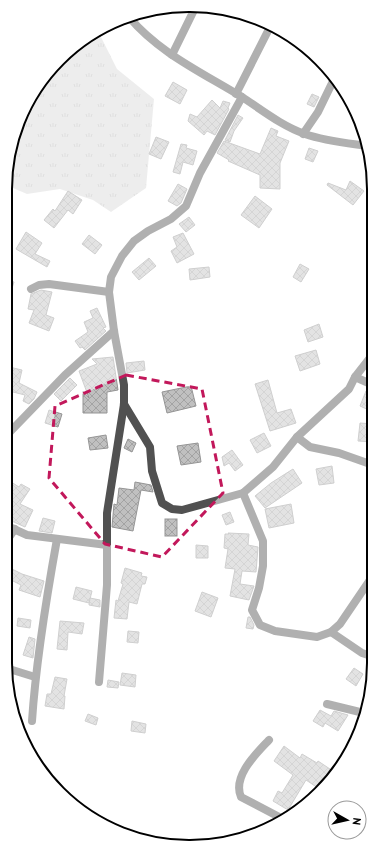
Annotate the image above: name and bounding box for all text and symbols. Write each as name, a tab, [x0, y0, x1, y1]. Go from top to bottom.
north arrow	[327, 800, 367, 840]
text: N	[349, 817, 364, 826]

